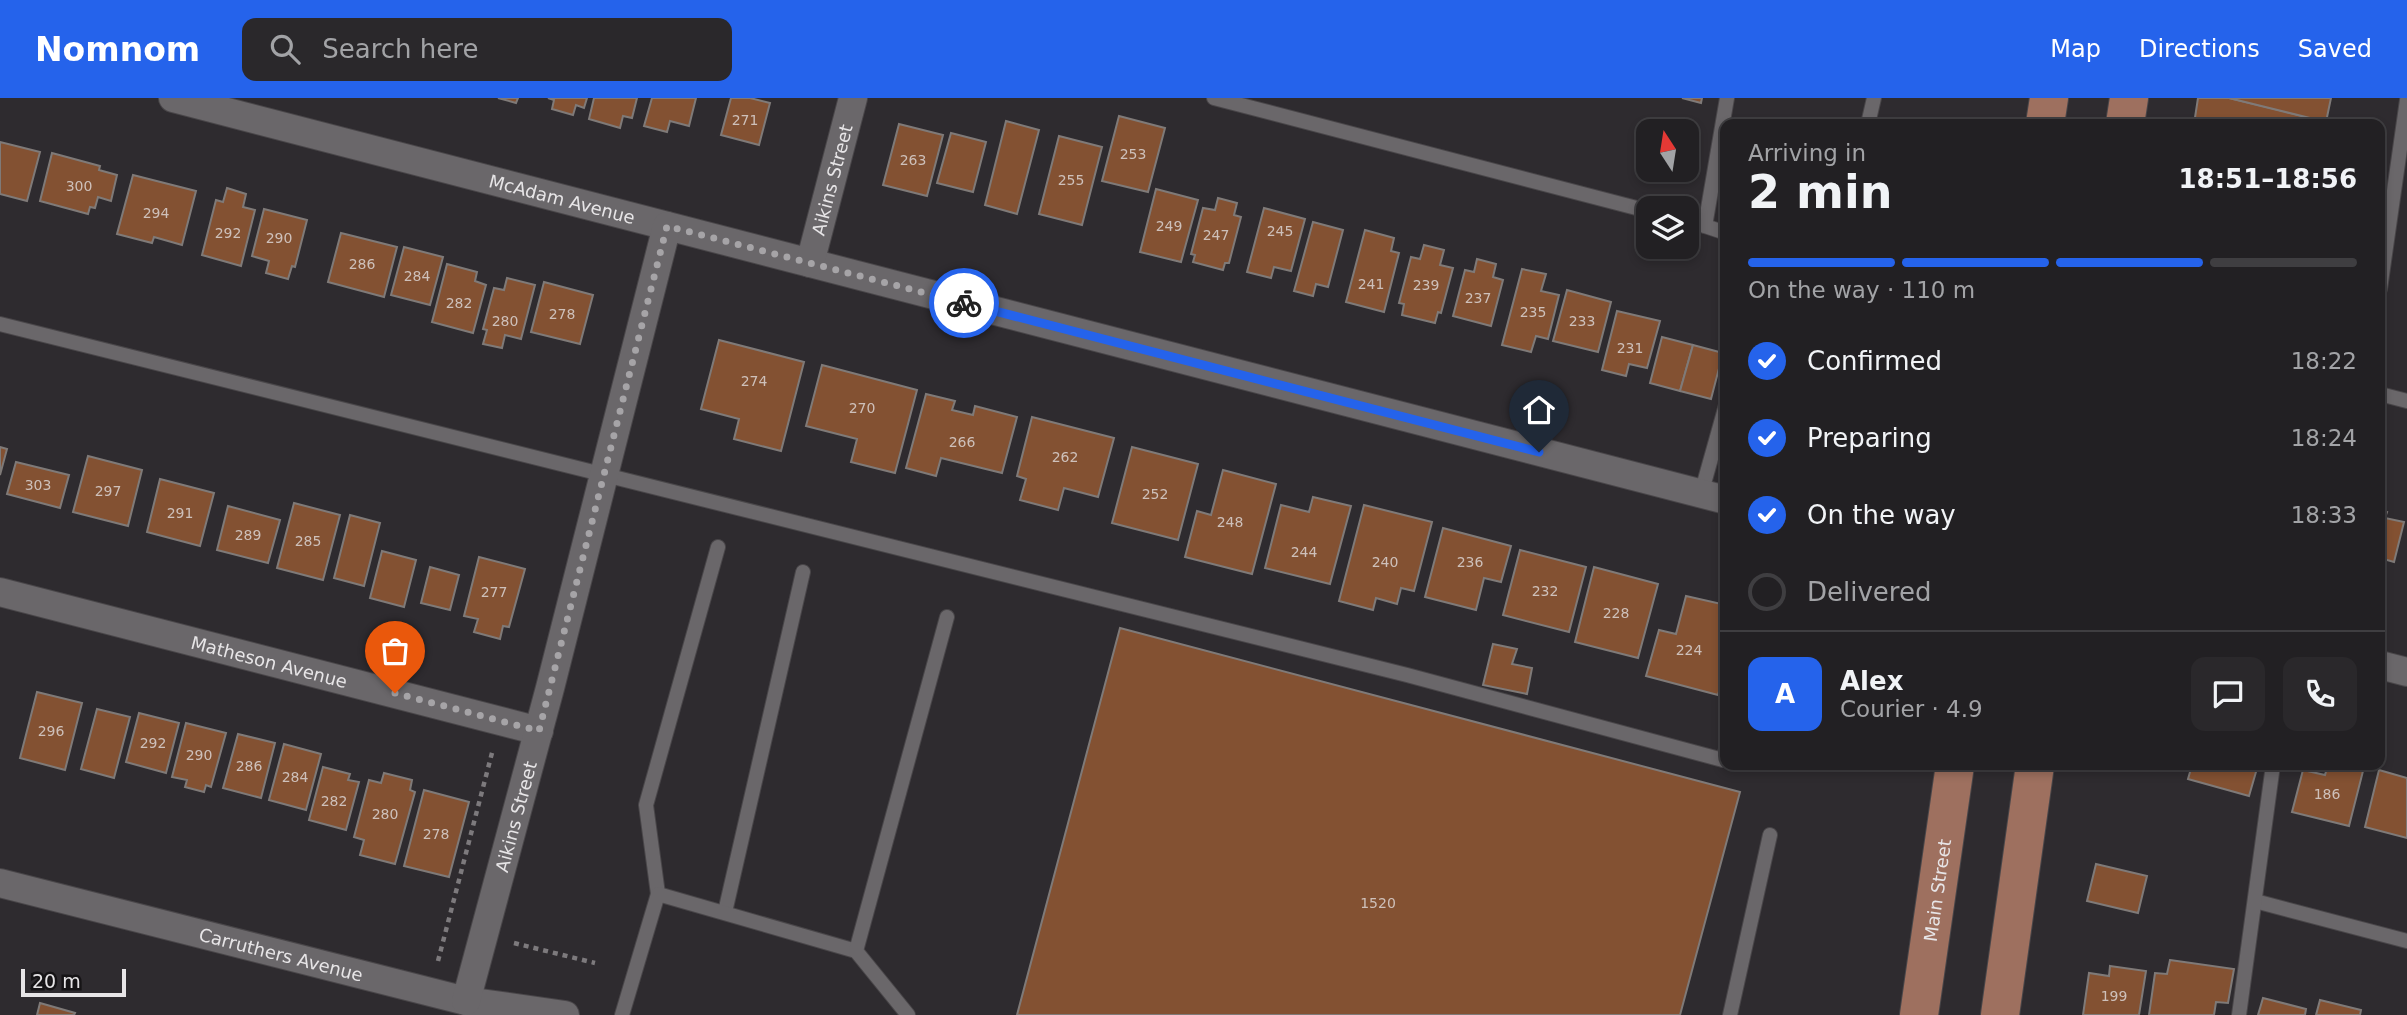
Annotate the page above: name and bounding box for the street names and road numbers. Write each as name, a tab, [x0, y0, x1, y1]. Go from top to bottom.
street label: Aikins Street	[807, 122, 856, 238]
street label: McAdam Avenue	[487, 170, 637, 228]
street label: Matheson Avenue	[189, 631, 350, 692]
street label: Aikins Street	[491, 759, 540, 874]
street label: Main Street	[1919, 838, 1955, 943]
street label: Carruthers Avenue	[197, 923, 365, 985]

